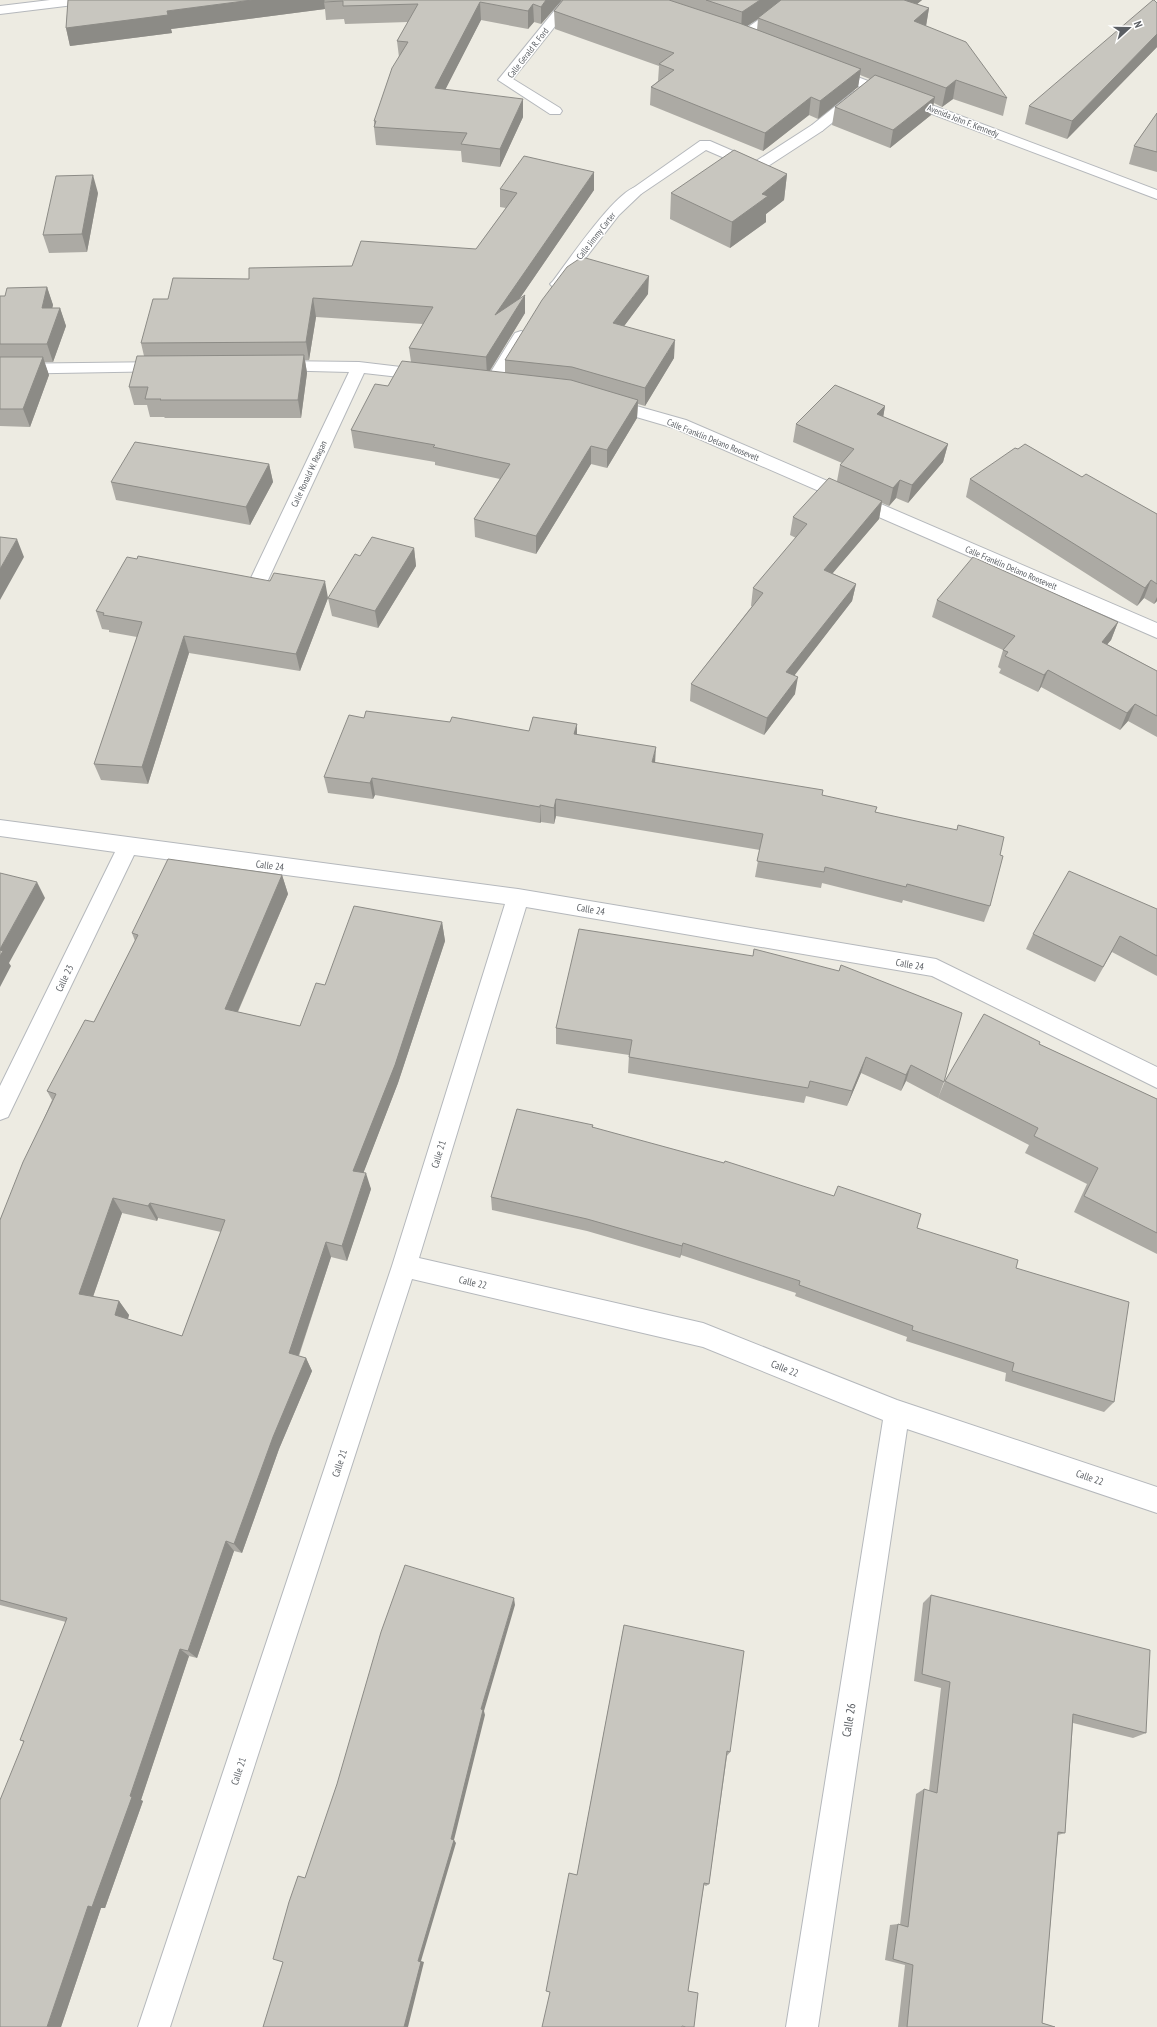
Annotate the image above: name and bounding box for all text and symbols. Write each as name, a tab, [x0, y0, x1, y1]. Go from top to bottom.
north arrow	[1109, 8, 1149, 48]
text: N	[1131, 19, 1146, 30]
street label: Calle Gerald R. Ford	[505, 25, 551, 80]
street label: Avenida John F. Kennedy	[926, 102, 1001, 139]
street label: Calle Jimmy Carter	[574, 209, 618, 262]
street label: Calle Franklin Delano Roosevelt	[665, 416, 761, 463]
street label: Calle Ronald W. Reagan	[288, 439, 329, 509]
street label: Calle Franklin Delano Roosevelt	[964, 543, 1059, 592]
street label: Calle 24	[255, 857, 285, 874]
street label: Calle 24	[576, 901, 606, 918]
street label: Calle 24	[895, 956, 925, 973]
street label: Calle 23	[52, 963, 77, 994]
street label: Calle 21	[428, 1139, 449, 1170]
street label: Calle 22	[458, 1273, 488, 1292]
street label: Calle 22	[769, 1357, 800, 1380]
street label: Calle 21	[329, 1448, 350, 1479]
street label: Calle 22	[1074, 1467, 1105, 1488]
street label: Calle 26	[838, 1702, 859, 1738]
street label: Calle 21	[228, 1756, 249, 1787]

